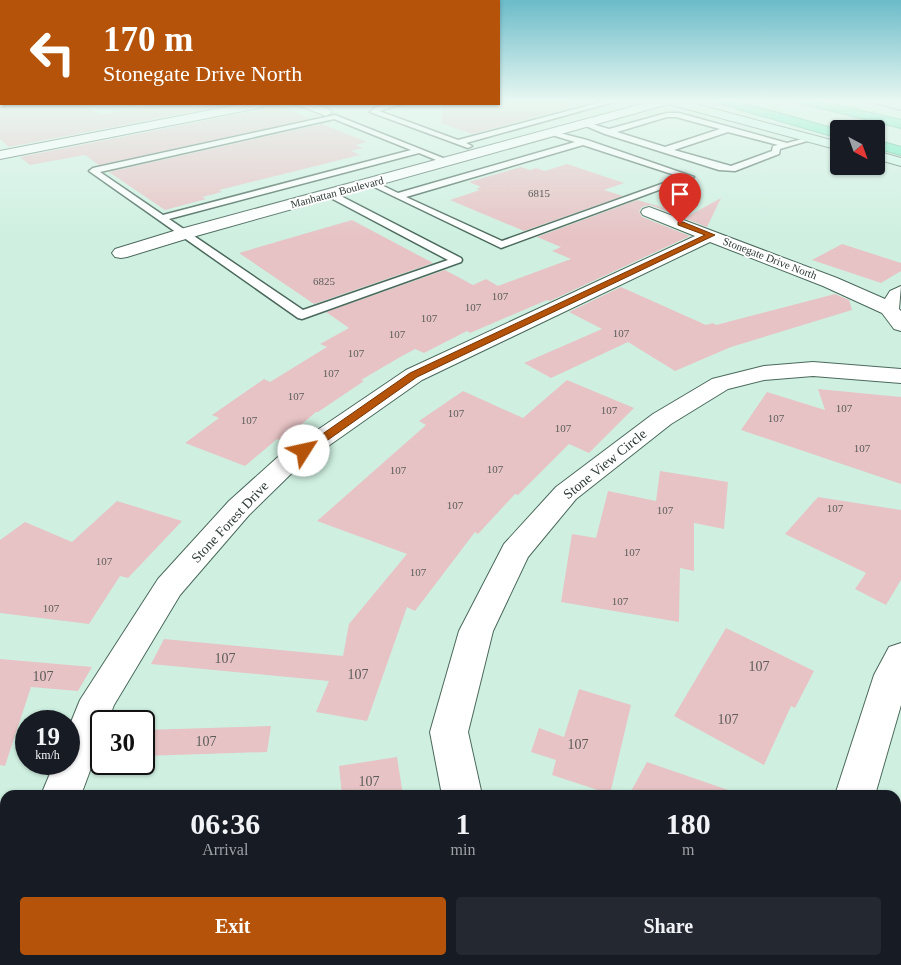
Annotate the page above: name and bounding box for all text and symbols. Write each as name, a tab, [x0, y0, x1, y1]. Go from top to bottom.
icon: left	[20, 20, 85, 85]
text: 170 m	[103, 20, 193, 59]
text: Stonegate Drive North	[103, 61, 302, 86]
north arrow	[830, 120, 885, 175]
map controls	[830, 120, 885, 175]
pin	[659, 173, 701, 224]
street label: Manhattan Boulevard	[289, 174, 385, 210]
icon: arrive	[666, 180, 694, 208]
house number: 6815	[528, 187, 551, 199]
street label: Stonegate Drive North	[721, 235, 819, 282]
house number: 6825	[313, 275, 336, 287]
house number: 107	[492, 290, 509, 302]
house number: 107	[465, 301, 482, 313]
house number: 107	[421, 312, 438, 324]
house number: 107	[613, 327, 630, 339]
house number: 107	[389, 328, 406, 340]
house number: 107	[348, 347, 365, 359]
house number: 107	[323, 367, 340, 379]
house number: 107	[288, 390, 305, 402]
house number: 107	[836, 402, 853, 414]
house number: 107	[601, 404, 618, 416]
house number: 107	[448, 407, 465, 419]
house number: 107	[768, 412, 785, 424]
house number: 107	[241, 414, 258, 426]
house number: 107	[555, 422, 572, 434]
position arrow	[277, 424, 329, 476]
street label: Stone View Circle	[561, 426, 649, 502]
house number: 107	[854, 442, 871, 454]
house number: 107	[487, 463, 504, 475]
house number: 107	[390, 464, 407, 476]
street label: Stone Forest Drive	[188, 478, 272, 566]
house number: 107	[447, 499, 464, 511]
house number: 107	[827, 502, 844, 514]
house number: 107	[657, 504, 674, 516]
house number: 107	[624, 546, 641, 558]
house number: 107	[96, 555, 113, 567]
house number: 107	[410, 566, 427, 578]
house number: 107	[612, 595, 629, 607]
house number: 107	[43, 602, 60, 614]
house number: 107	[215, 651, 236, 666]
house number: 107	[749, 659, 770, 674]
house number: 107	[348, 667, 369, 682]
house number: 107	[33, 669, 54, 684]
speed limit sign: 30	[90, 710, 155, 775]
house number: 107	[718, 712, 739, 727]
text: 19	[35, 723, 60, 750]
house number: 107	[196, 734, 217, 749]
house number: 107	[568, 737, 589, 752]
text: km/h	[35, 748, 60, 762]
house number: 107	[359, 774, 380, 789]
text: 06:36	[190, 807, 260, 840]
text: 1	[455, 807, 470, 840]
text: 180	[666, 807, 711, 840]
text: Arrival	[202, 841, 248, 858]
text: min	[451, 841, 475, 858]
text: m	[682, 841, 694, 858]
button: Exit	[20, 897, 446, 955]
button: Share	[456, 897, 881, 955]

